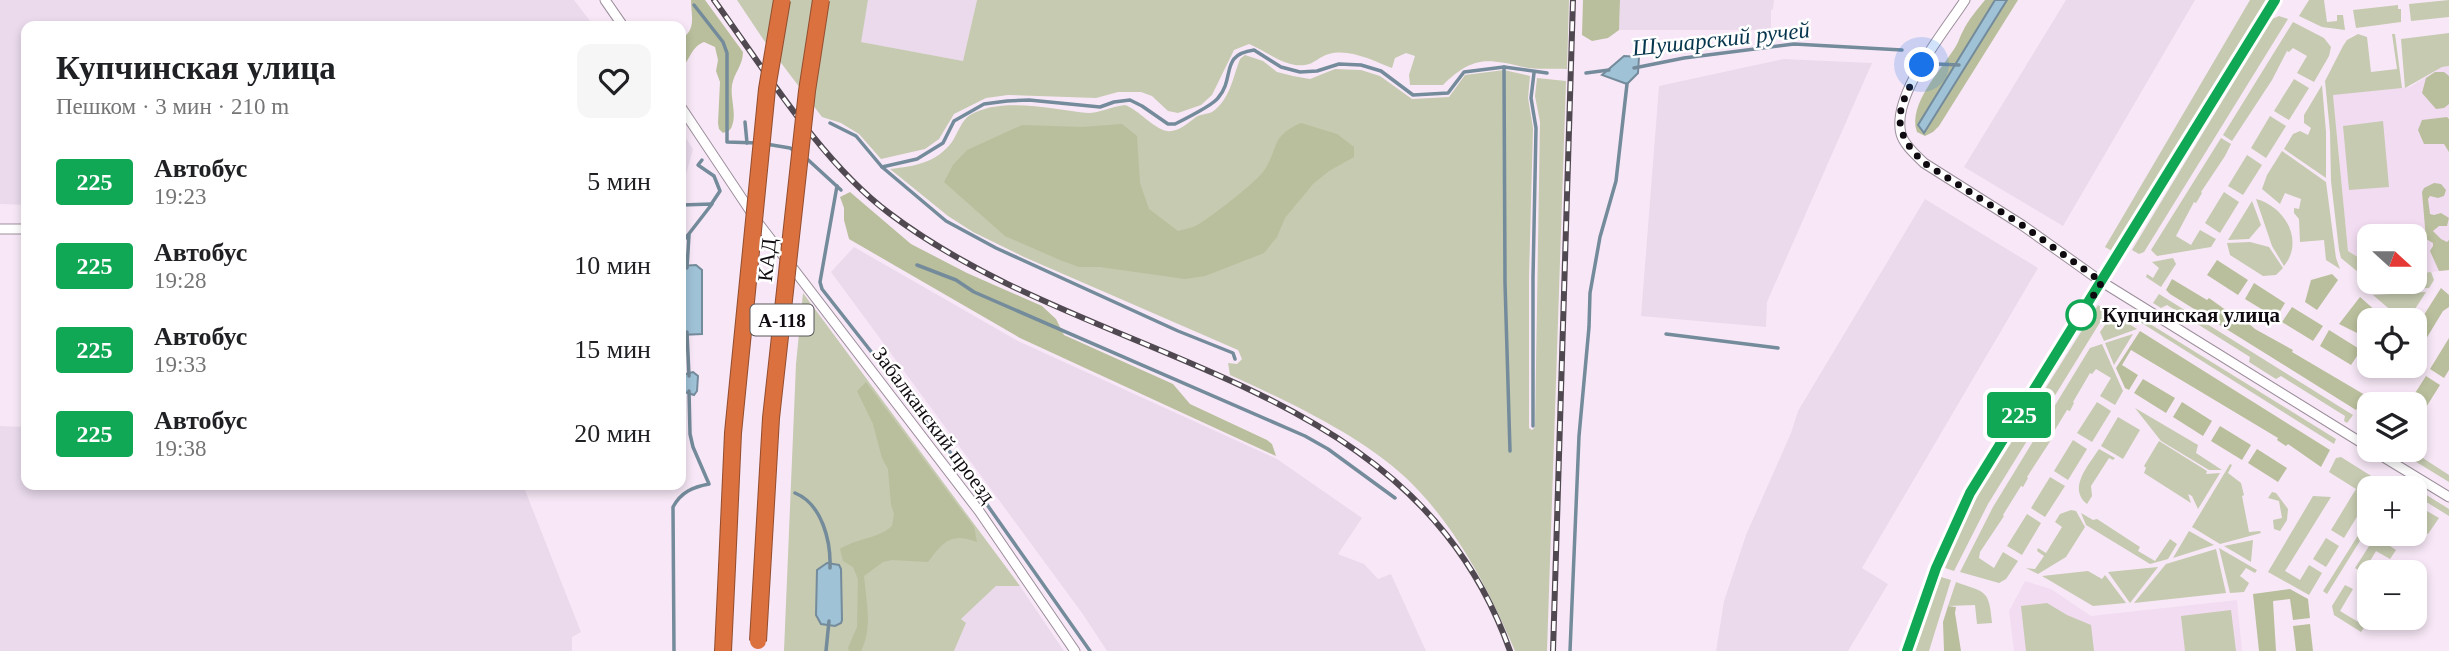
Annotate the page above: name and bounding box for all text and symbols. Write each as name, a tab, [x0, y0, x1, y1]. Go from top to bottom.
water label: Шушарский ручей	[1630, 17, 1811, 61]
button: heart	[577, 44, 651, 118]
your location	[1904, 47, 1939, 82]
text: Купчинская улица	[56, 50, 336, 86]
text: Пешком · 3 мин · 210 m	[56, 94, 289, 119]
text: Автобус	[154, 154, 247, 183]
text: 5 мин	[587, 167, 651, 196]
text: 225	[77, 169, 113, 195]
text: 19:23	[154, 184, 206, 209]
north arrow	[2357, 224, 2427, 294]
map controls	[2357, 224, 2427, 630]
street label: КАД	[753, 237, 781, 283]
text: Автобус	[154, 238, 247, 267]
text: 10 мин	[574, 251, 651, 280]
text: 225	[77, 253, 113, 279]
text: 19:28	[154, 268, 206, 293]
marker: Купчинская улица	[2066, 300, 2096, 330]
place label: Купчинская улица	[2102, 303, 2281, 327]
road number: А-118	[750, 304, 814, 336]
button: locate	[2357, 308, 2427, 378]
text: Автобус	[154, 322, 247, 351]
text: 15 мин	[574, 335, 651, 364]
text: 225	[77, 337, 113, 363]
street label: Забалканский проезд	[868, 342, 1001, 508]
text: 19:33	[154, 352, 206, 377]
line badge: 225	[1979, 392, 2059, 438]
button: layers	[2357, 392, 2427, 462]
text: 225	[2001, 402, 2037, 428]
text: Автобус	[154, 406, 247, 435]
text: 20 мин	[574, 419, 651, 448]
text: 225	[77, 421, 113, 447]
text: 19:38	[154, 436, 206, 461]
button: +	[2357, 476, 2427, 546]
button: −	[2357, 560, 2427, 630]

